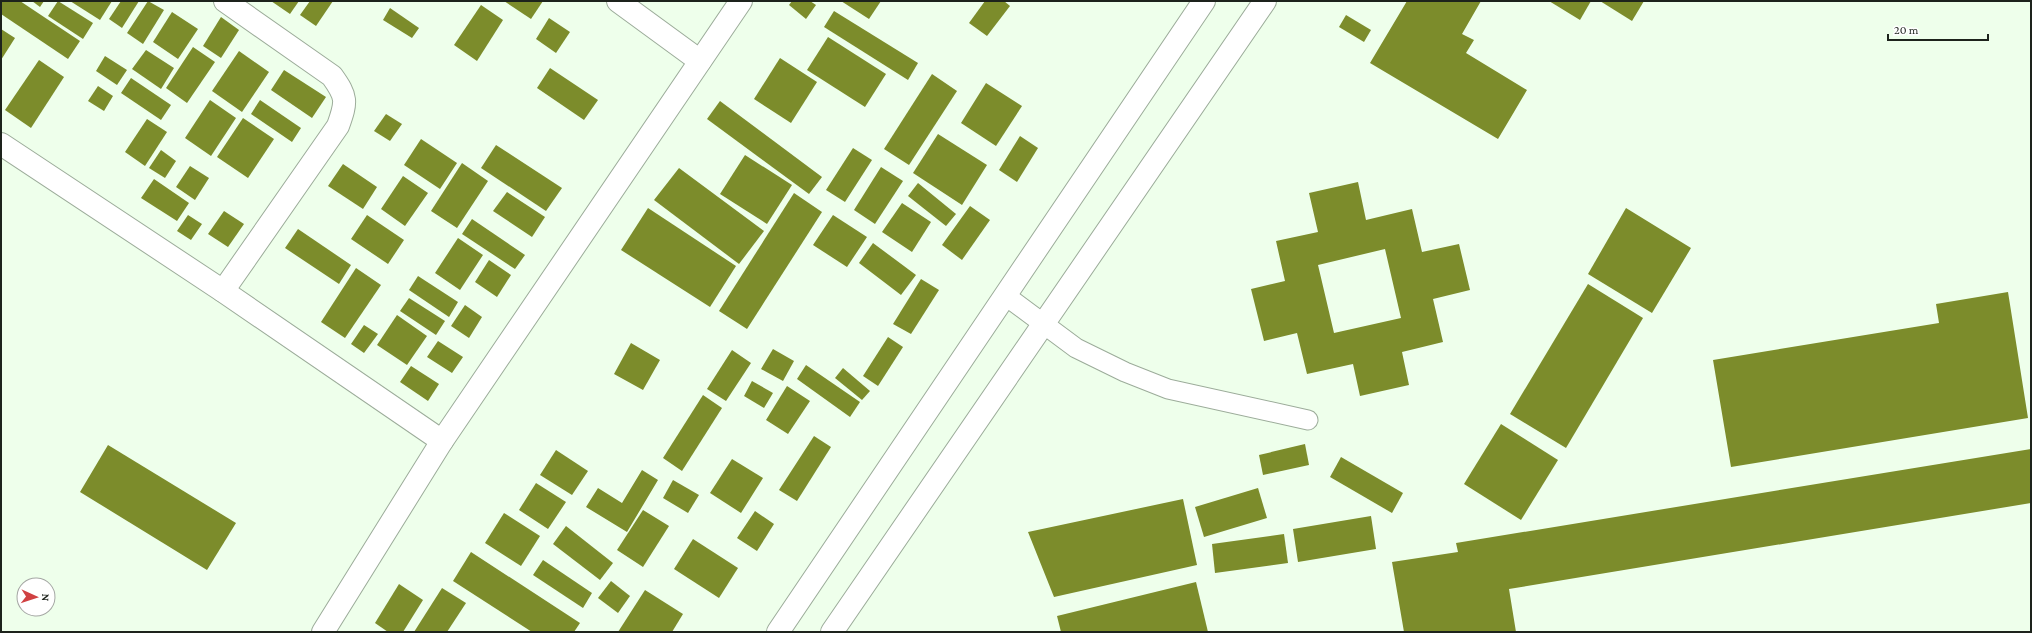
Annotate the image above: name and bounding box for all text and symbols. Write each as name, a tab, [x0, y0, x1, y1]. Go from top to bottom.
scale bar	[1888, 16, 1988, 42]
text: 20 m	[1894, 23, 1919, 37]
north arrow	[16, 577, 56, 617]
text: N	[40, 593, 52, 602]

